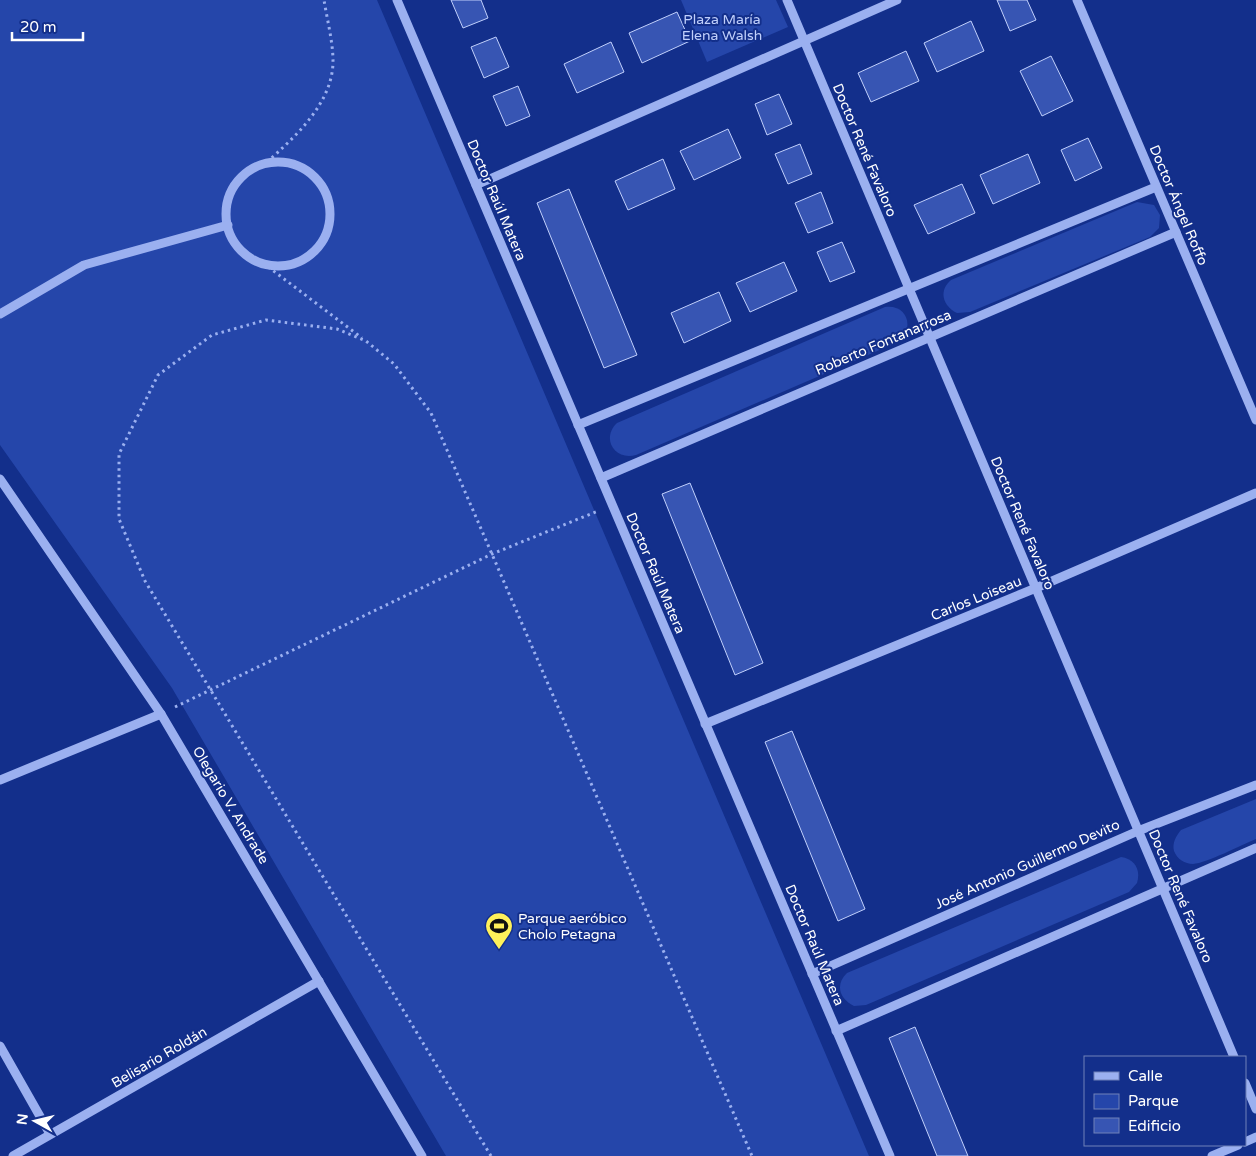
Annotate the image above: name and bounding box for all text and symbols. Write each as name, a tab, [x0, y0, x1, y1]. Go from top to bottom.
scale bar	[12, 10, 84, 42]
park label: Plaza María Elena Walsh	[682, 11, 762, 44]
text: 20 m	[20, 18, 57, 36]
street label: Doctor René Favaloro	[829, 81, 900, 219]
street label: Doctor Raúl Matera	[463, 137, 530, 263]
street label: Doctor Ángel Roffo	[1145, 142, 1212, 268]
street label: Roberto Fontanarrosa	[813, 306, 954, 379]
street label: Doctor René Favaloro	[987, 454, 1058, 592]
street label: Doctor Raúl Matera	[622, 510, 689, 636]
street label: Carlos Loiseau	[928, 573, 1024, 624]
street label: Olegario V. Andrade	[189, 743, 272, 867]
street label: José Antonio Guillermo Devito	[932, 816, 1122, 913]
street label: Doctor René Favaloro	[1145, 827, 1216, 965]
street label: Doctor Raúl Matera	[781, 882, 848, 1008]
place label: Parque aeróbico Cholo Petagna	[518, 910, 627, 943]
sports icon: Parque aeróbico Cholo Petagna	[484, 911, 514, 950]
street label: Belisario Roldán	[109, 1023, 210, 1092]
legend	[1084, 1056, 1246, 1146]
text: Calle	[1128, 1067, 1163, 1085]
text: Parque	[1128, 1092, 1179, 1110]
north arrow	[10, 1096, 60, 1146]
text: N	[13, 1113, 32, 1126]
text: Edificio	[1128, 1117, 1181, 1135]

